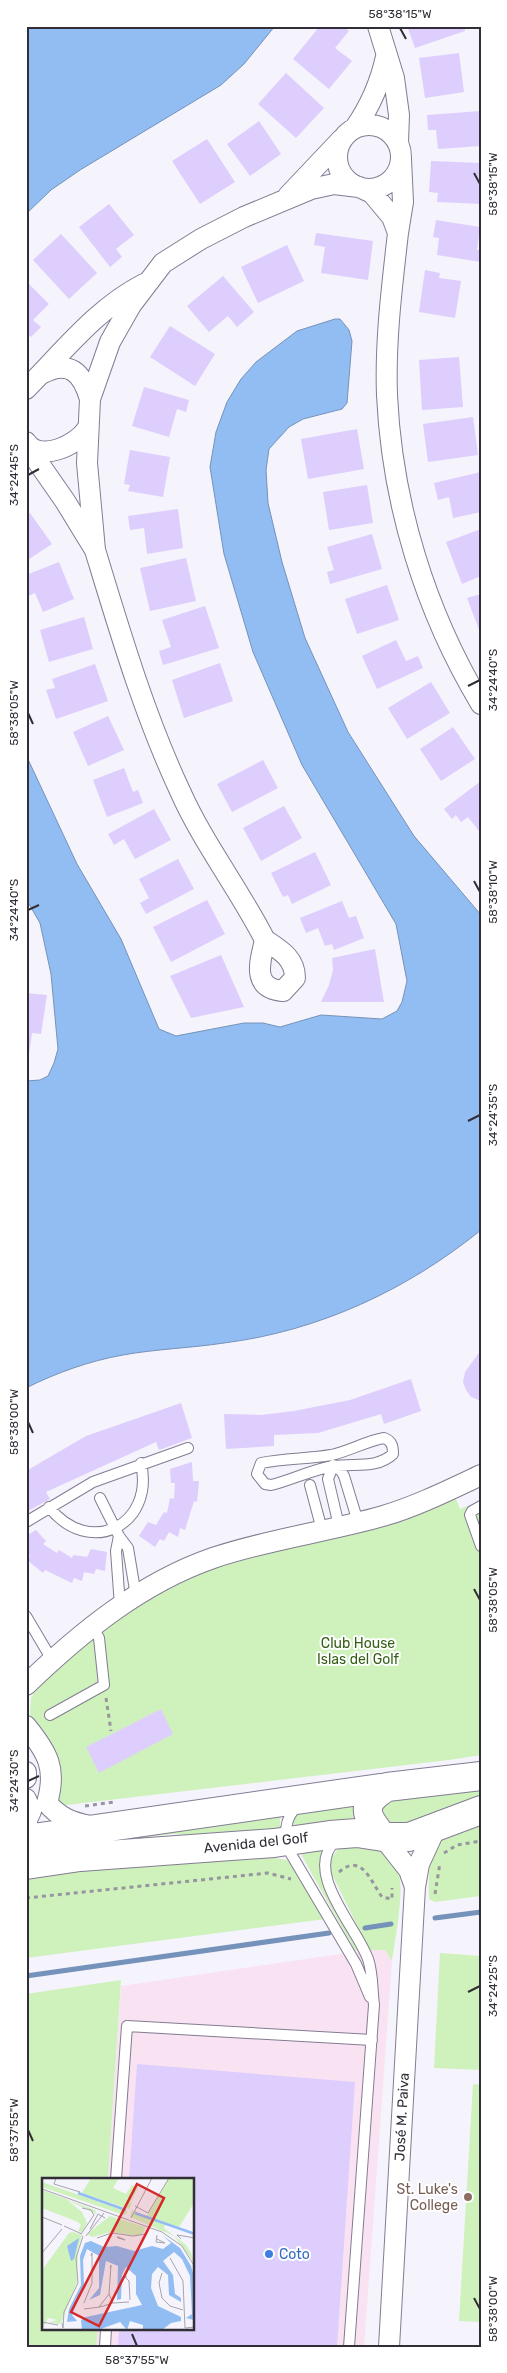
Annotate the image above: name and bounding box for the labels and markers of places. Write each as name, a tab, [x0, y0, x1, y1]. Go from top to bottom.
place label: St. Luke's College	[397, 2181, 458, 2214]
marker: St. Luke's College	[462, 2191, 474, 2203]
place label: Coto	[279, 2246, 310, 2263]
marker: Coto	[263, 2248, 275, 2260]

